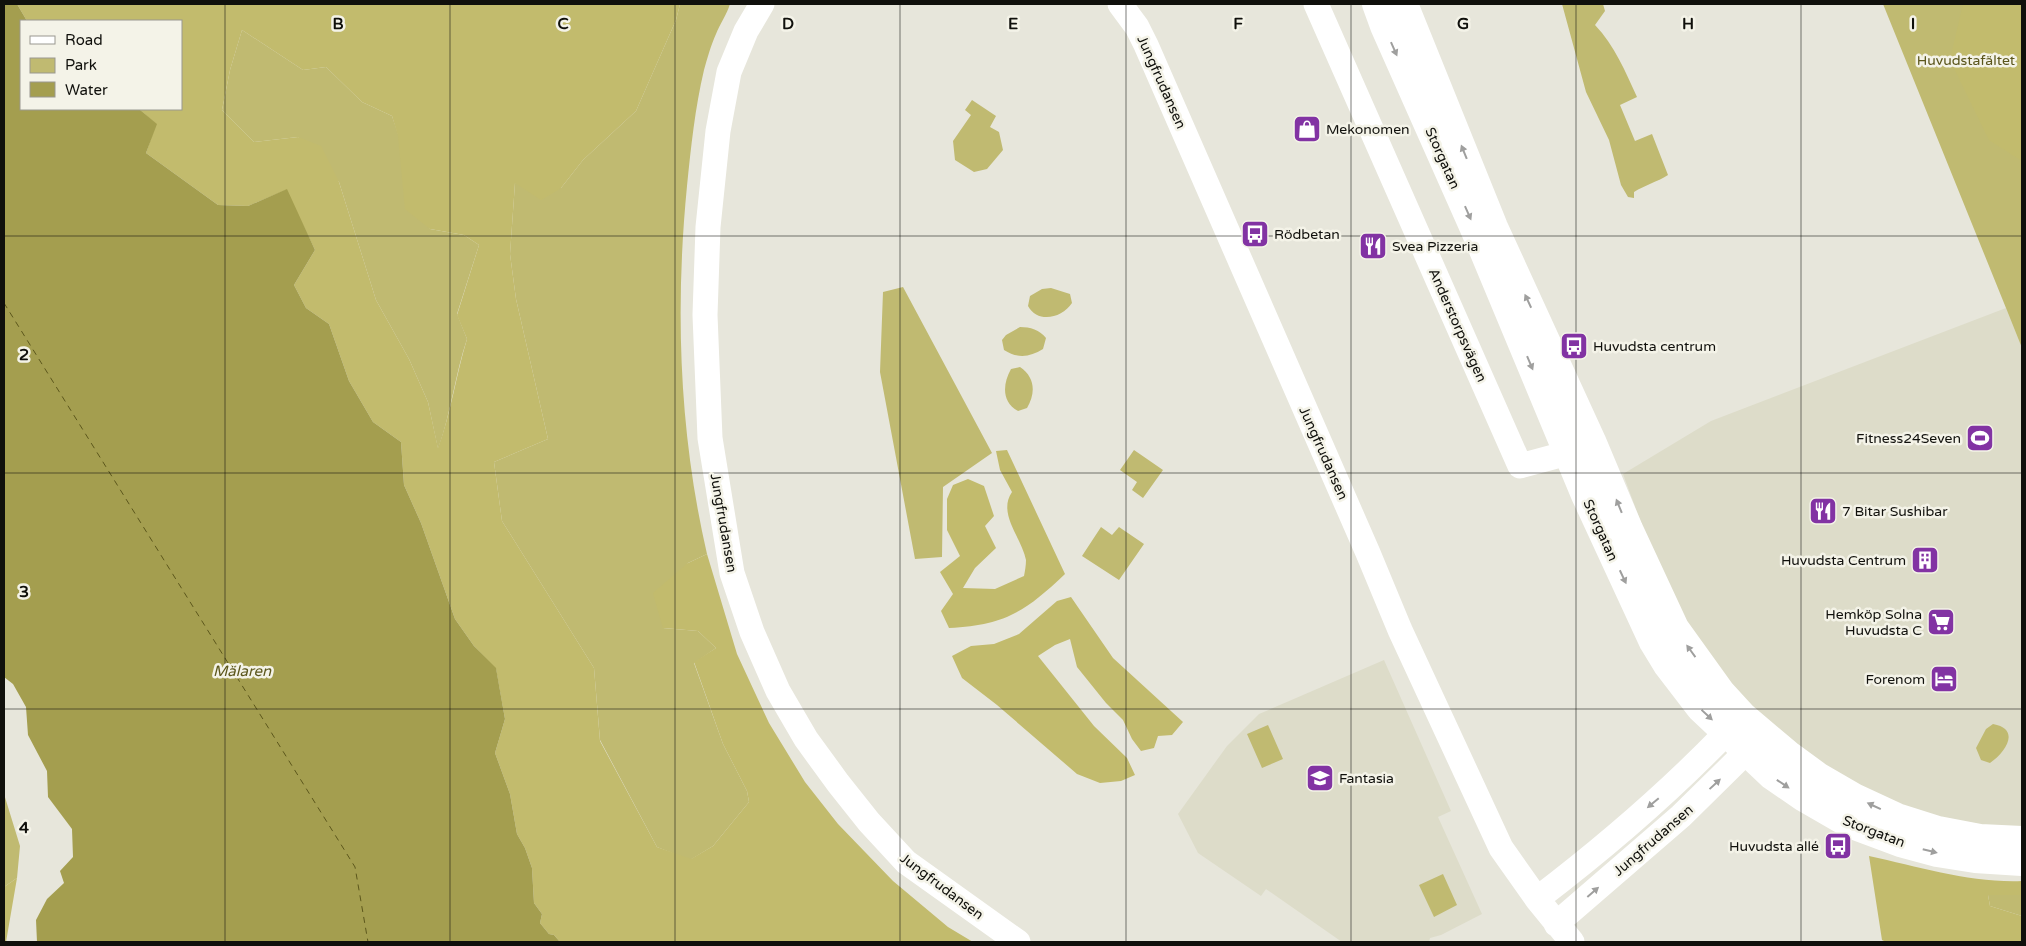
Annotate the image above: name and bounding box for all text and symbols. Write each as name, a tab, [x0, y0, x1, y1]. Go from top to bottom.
text: B	[332, 14, 344, 34]
text: C	[557, 14, 569, 34]
text: D	[782, 14, 794, 34]
text: E	[1008, 14, 1018, 34]
text: F	[1233, 14, 1243, 34]
text: G	[1457, 14, 1469, 34]
text: H	[1682, 14, 1694, 34]
text: I	[1911, 14, 1915, 34]
legend	[20, 20, 182, 110]
text: Road	[65, 31, 103, 49]
street label: Jungfrudansen	[1133, 33, 1190, 131]
one-way arrow	[1391, 42, 1399, 56]
park label: Huvudstafältet	[1917, 52, 2016, 69]
text: Park	[65, 56, 97, 74]
text: Water	[65, 81, 108, 99]
shop icon: Mekonomen	[1292, 114, 1322, 144]
place label: Mekonomen	[1326, 121, 1410, 138]
street label: Storgatan	[1421, 125, 1464, 192]
one-way arrow	[1459, 145, 1467, 159]
one-way arrow	[1464, 206, 1472, 220]
bus stop icon: Rödbetan	[1240, 219, 1270, 249]
place label: Rödbetan	[1274, 226, 1340, 243]
restaurant icon: Svea Pizzeria	[1358, 231, 1388, 261]
place label: Svea Pizzeria	[1392, 238, 1478, 255]
street label: Anderstorpsvägen	[1425, 266, 1490, 385]
one-way arrow	[1524, 294, 1532, 308]
bus stop icon: Huvudsta centrum	[1559, 331, 1589, 361]
place label: Huvudsta centrum	[1593, 338, 1716, 355]
text: 2	[19, 345, 29, 365]
one-way arrow	[1527, 356, 1535, 370]
street label: Jungfrudansen	[1295, 404, 1352, 502]
sports icon: Fitness24Seven	[1965, 423, 1995, 453]
place label: Fitness24Seven	[1856, 430, 1961, 447]
street label: Jungfrudansen	[706, 472, 741, 574]
restaurant icon: 7 Bitar Sushibar	[1808, 496, 1838, 526]
street label: Storgatan	[1579, 497, 1622, 564]
one-way arrow	[1615, 498, 1623, 513]
place label: 7 Bitar Sushibar	[1842, 503, 1948, 520]
building icon: Huvudsta Centrum	[1910, 545, 1940, 575]
place label: Huvudsta Centrum	[1781, 552, 1906, 569]
one-way arrow	[1619, 570, 1627, 584]
text: 3	[19, 582, 29, 602]
place label: Hemköp Solna Huvudsta C	[1825, 606, 1922, 639]
supermarket icon: Hemköp Solna Huvudsta C	[1926, 607, 1956, 637]
one-way arrow	[1686, 644, 1696, 658]
water label: Mälaren	[213, 662, 272, 680]
hotel icon: Forenom	[1929, 664, 1959, 694]
place label: Forenom	[1866, 671, 1925, 688]
one-way arrow	[1700, 709, 1712, 721]
school or university icon: Fantasia	[1305, 763, 1335, 793]
place label: Fantasia	[1339, 770, 1394, 787]
one-way arrow	[1709, 778, 1721, 790]
one-way arrow	[1776, 779, 1790, 789]
one-way arrow	[1647, 797, 1659, 808]
street label: Jungfrudansen	[1610, 801, 1697, 880]
one-way arrow	[1867, 802, 1881, 810]
street label: Storgatan	[1840, 812, 1907, 851]
text: 4	[19, 818, 29, 838]
bus stop icon: Huvudsta allé	[1823, 831, 1853, 861]
place label: Huvudsta allé	[1729, 838, 1819, 855]
one-way arrow	[1922, 847, 1937, 855]
street label: Jungfrudansen	[897, 850, 987, 923]
one-way arrow	[1587, 886, 1599, 898]

